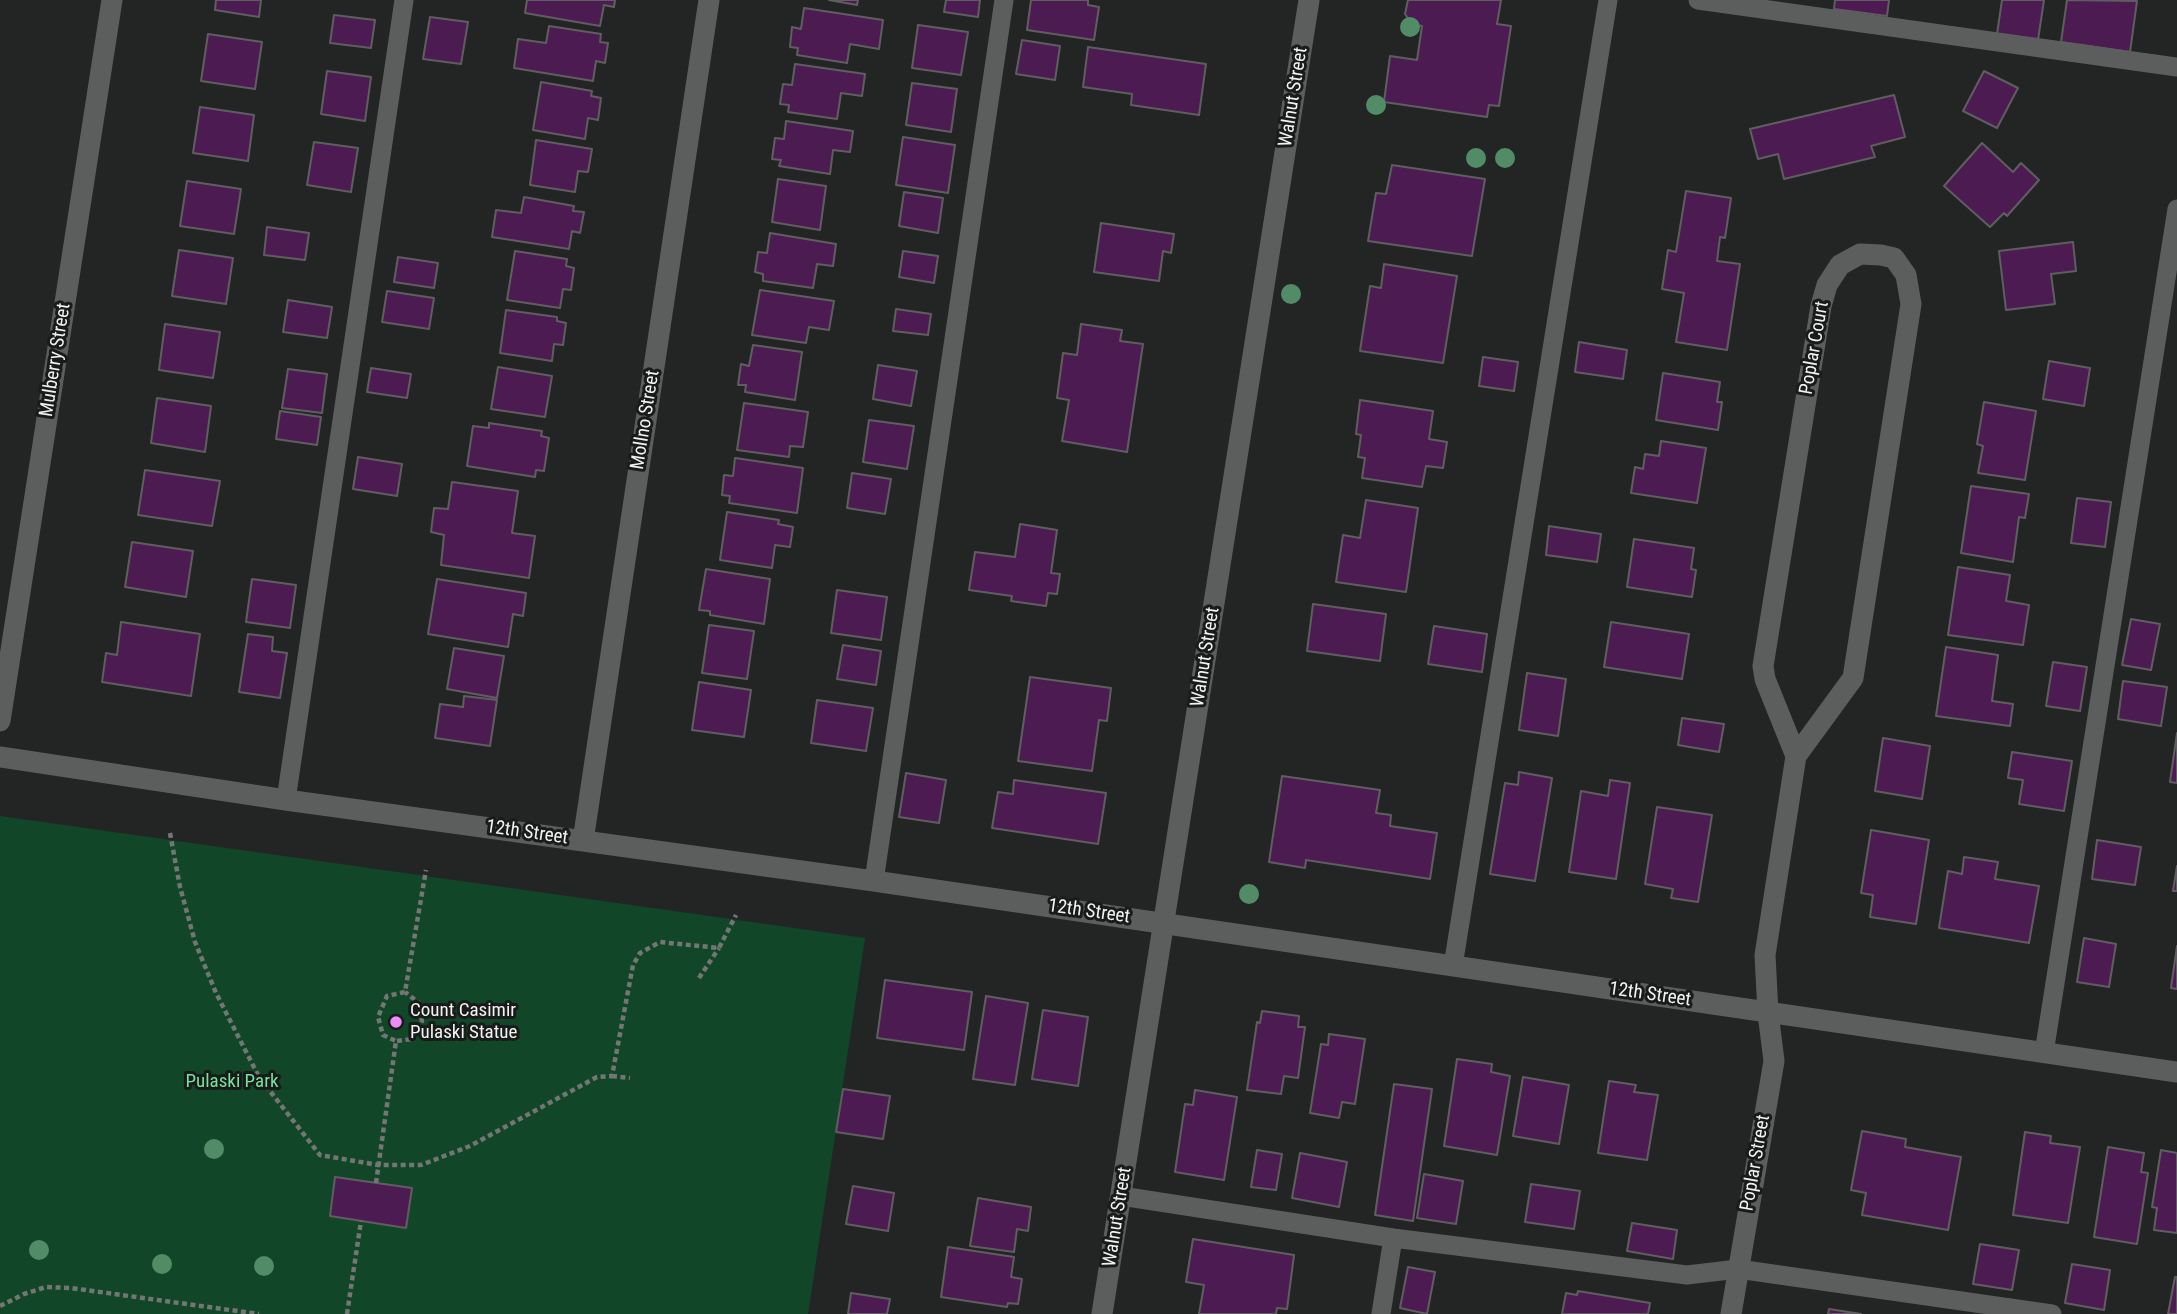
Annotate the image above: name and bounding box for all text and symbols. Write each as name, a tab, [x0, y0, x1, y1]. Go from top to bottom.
street label: Walnut Street	[1275, 46, 1313, 148]
street label: Poplar Court	[1796, 300, 1834, 396]
street label: Mulberry Street	[36, 302, 76, 418]
street label: Mollno Street	[627, 369, 665, 471]
street label: Walnut Street	[1187, 606, 1225, 708]
street label: 12th Street	[485, 816, 569, 850]
street label: 12th Street	[1047, 895, 1131, 929]
street label: 12th Street	[1608, 978, 1692, 1012]
place label: Count Casimir Pulaski Statue	[410, 1000, 517, 1044]
marker: Count Casimir Pulaski Statue	[388, 1014, 404, 1030]
park label: Pulaski Park	[185, 1071, 279, 1093]
street label: Poplar Street	[1736, 1113, 1776, 1213]
street label: Walnut Street	[1099, 1166, 1137, 1268]

